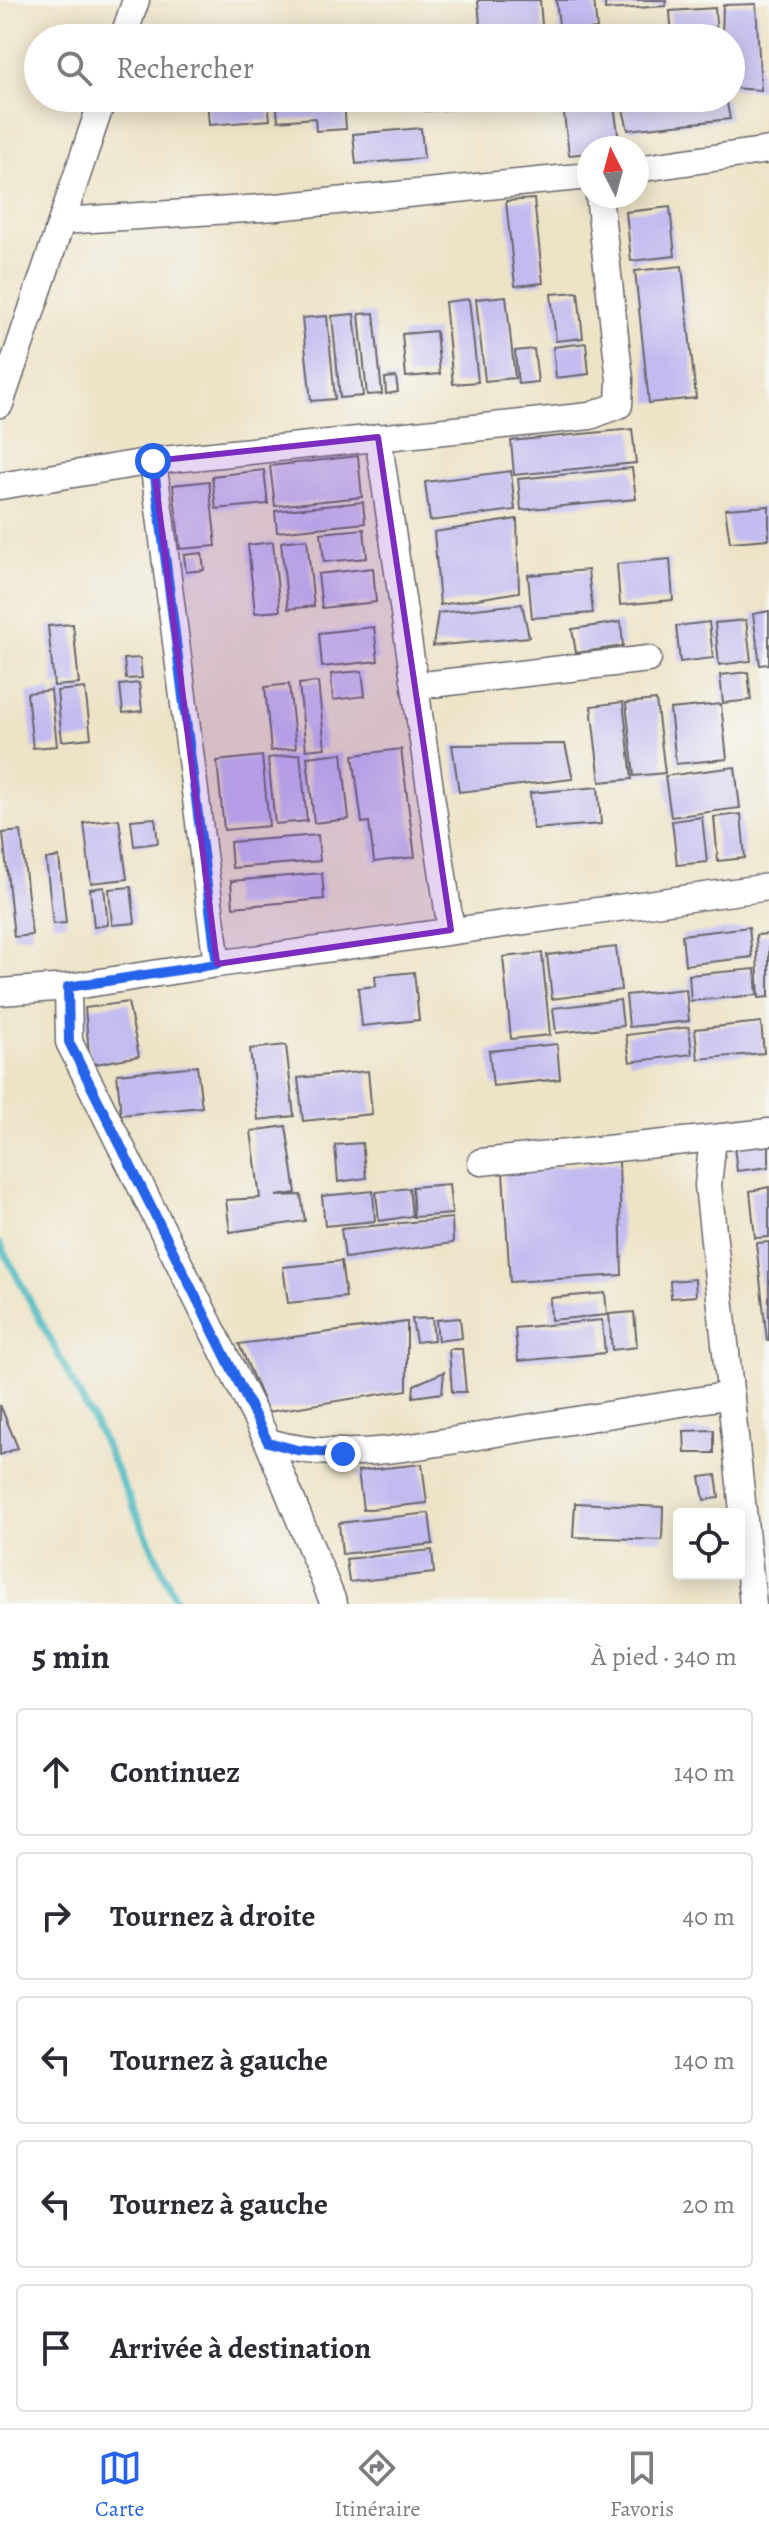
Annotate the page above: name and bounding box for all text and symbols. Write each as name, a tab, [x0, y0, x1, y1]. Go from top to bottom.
search box	[24, 24, 745, 112]
icon: search	[52, 46, 96, 90]
text: Rechercher	[116, 48, 254, 88]
north arrow	[577, 136, 649, 208]
route start	[135, 443, 171, 479]
route end	[325, 1436, 361, 1472]
map controls	[673, 1508, 745, 1580]
button: locate	[673, 1508, 745, 1580]
text: 5 min	[32, 1633, 110, 1680]
text: À pied · 340 m	[591, 1639, 737, 1674]
icon: ahead	[34, 1750, 78, 1794]
text: Continuez	[110, 1752, 240, 1792]
text: 140 m	[674, 1755, 735, 1790]
icon: right	[34, 1894, 78, 1938]
text: Tournez à droite	[110, 1896, 315, 1936]
text: 40 m	[683, 1899, 735, 1934]
icon: left	[34, 2038, 78, 2082]
text: Tournez à gauche	[110, 2040, 328, 2080]
text: 140 m	[674, 2043, 735, 2078]
icon: left	[34, 2182, 78, 2226]
text: Tournez à gauche	[110, 2184, 328, 2224]
text: 20 m	[682, 2187, 735, 2222]
icon: arrive	[34, 2326, 78, 2370]
text: Arrivée à destination	[110, 2328, 371, 2368]
tab: Carte	[95, 2446, 144, 2524]
tab: Itinéraire	[334, 2446, 420, 2524]
tab: Favoris	[610, 2446, 674, 2524]

